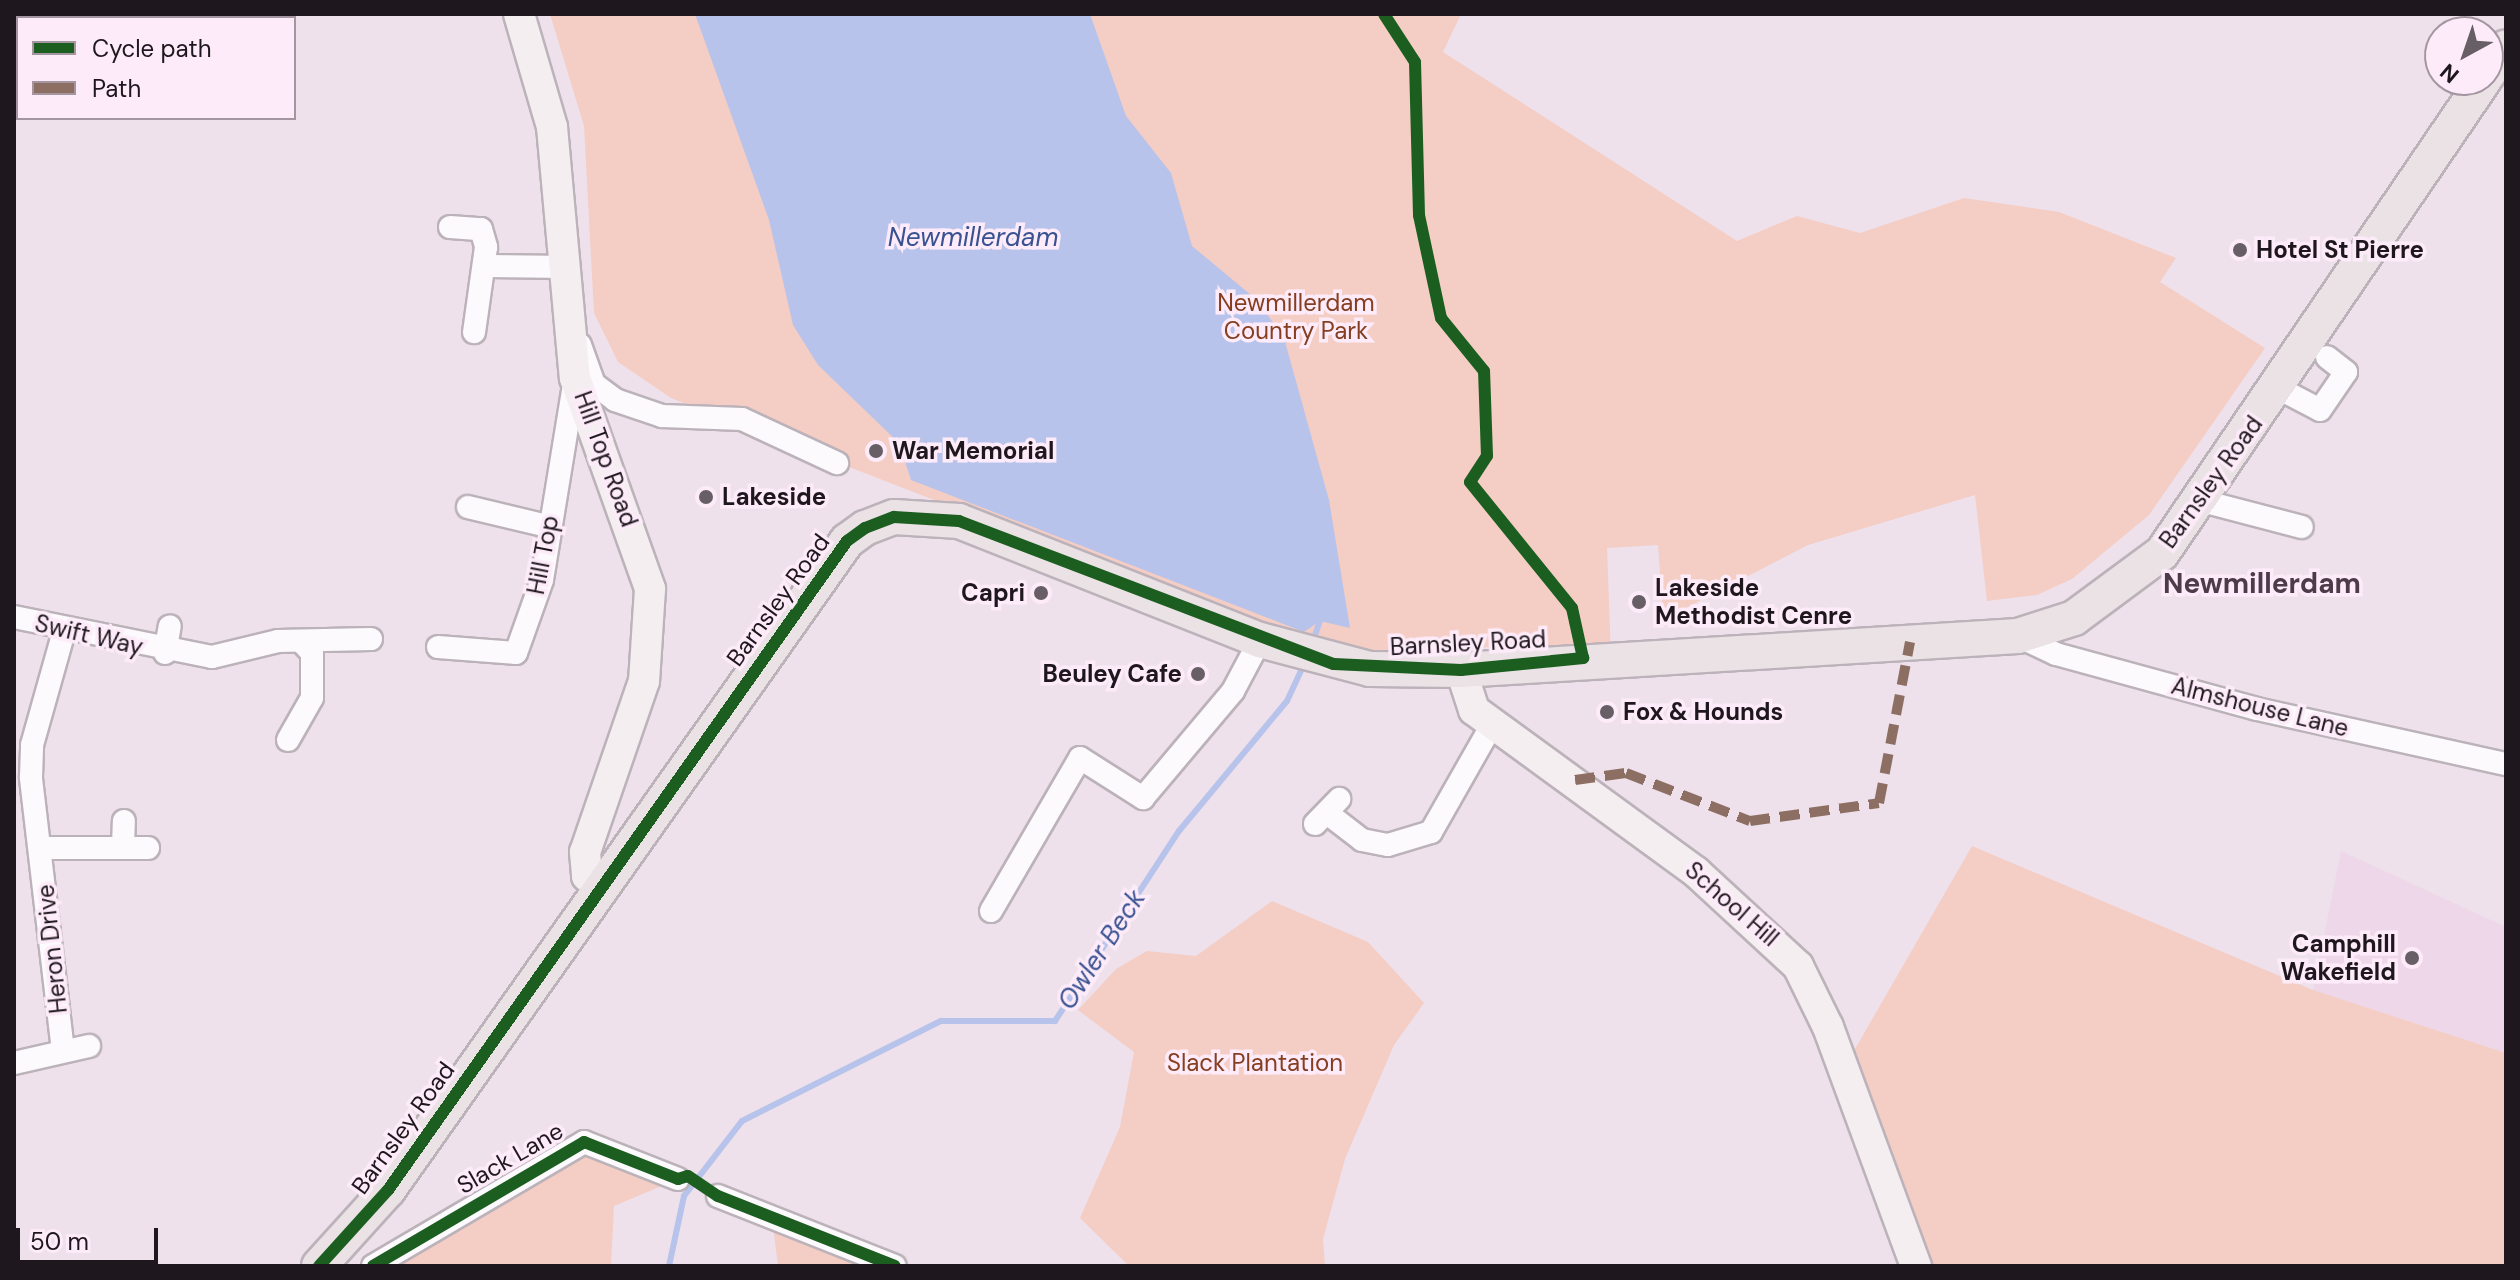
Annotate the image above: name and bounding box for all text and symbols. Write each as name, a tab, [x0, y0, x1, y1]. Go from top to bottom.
legend	[16, 16, 296, 120]
north arrow	[2424, 16, 2504, 96]
text: Cycle path	[92, 33, 211, 64]
text: N	[2434, 57, 2465, 90]
text: Path	[92, 73, 141, 104]
water label: Newmillerdam	[888, 222, 1058, 254]
place label: Hotel St Pierre	[2256, 236, 2424, 264]
marker: Hotel St Pierre	[2231, 241, 2249, 259]
park label: Newmillerdam Country Park	[1217, 289, 1375, 345]
street label: Hill Top Road	[568, 387, 644, 531]
street label: Barnsley Road	[2153, 410, 2269, 554]
place label: War Memorial	[892, 437, 1054, 465]
marker: War Memorial	[867, 442, 885, 460]
place label: Lakeside	[722, 483, 826, 511]
marker: Lakeside	[697, 488, 715, 506]
street label: Hill Top	[521, 513, 565, 597]
street label: Barnsley Road	[720, 528, 836, 672]
district label: Newmillerdam	[2163, 567, 2361, 601]
place label: Lakeside Methodist Cenre	[1655, 574, 1852, 630]
place label: Capri	[961, 579, 1025, 607]
marker: Capri	[1032, 584, 1050, 602]
marker: Lakeside Methodist Cenre	[1630, 593, 1648, 611]
street label: Swift Way	[32, 609, 146, 661]
street label: Barnsley Road	[1389, 625, 1547, 661]
place label: Beuley Cafe	[1042, 660, 1182, 688]
marker: Beuley Cafe	[1189, 665, 1207, 683]
street label: Almshouse Lane	[2168, 671, 2352, 743]
place label: Fox & Hounds	[1623, 698, 1783, 726]
marker: Fox & Hounds	[1598, 703, 1616, 721]
street label: School Hill	[1679, 856, 1785, 952]
street label: Heron Drive	[31, 883, 73, 1015]
water label: Owler Beck	[1052, 884, 1152, 1016]
place label: Camphill Wakefield	[2280, 930, 2396, 986]
marker: Camphill Wakefield	[2403, 949, 2421, 967]
park label: Slack Plantation	[1167, 1049, 1343, 1077]
street label: Barnsley Road	[345, 1056, 461, 1200]
street label: Slack Lane	[452, 1116, 568, 1200]
scale bar	[20, 1212, 162, 1262]
text: 50 m	[30, 1226, 89, 1257]

